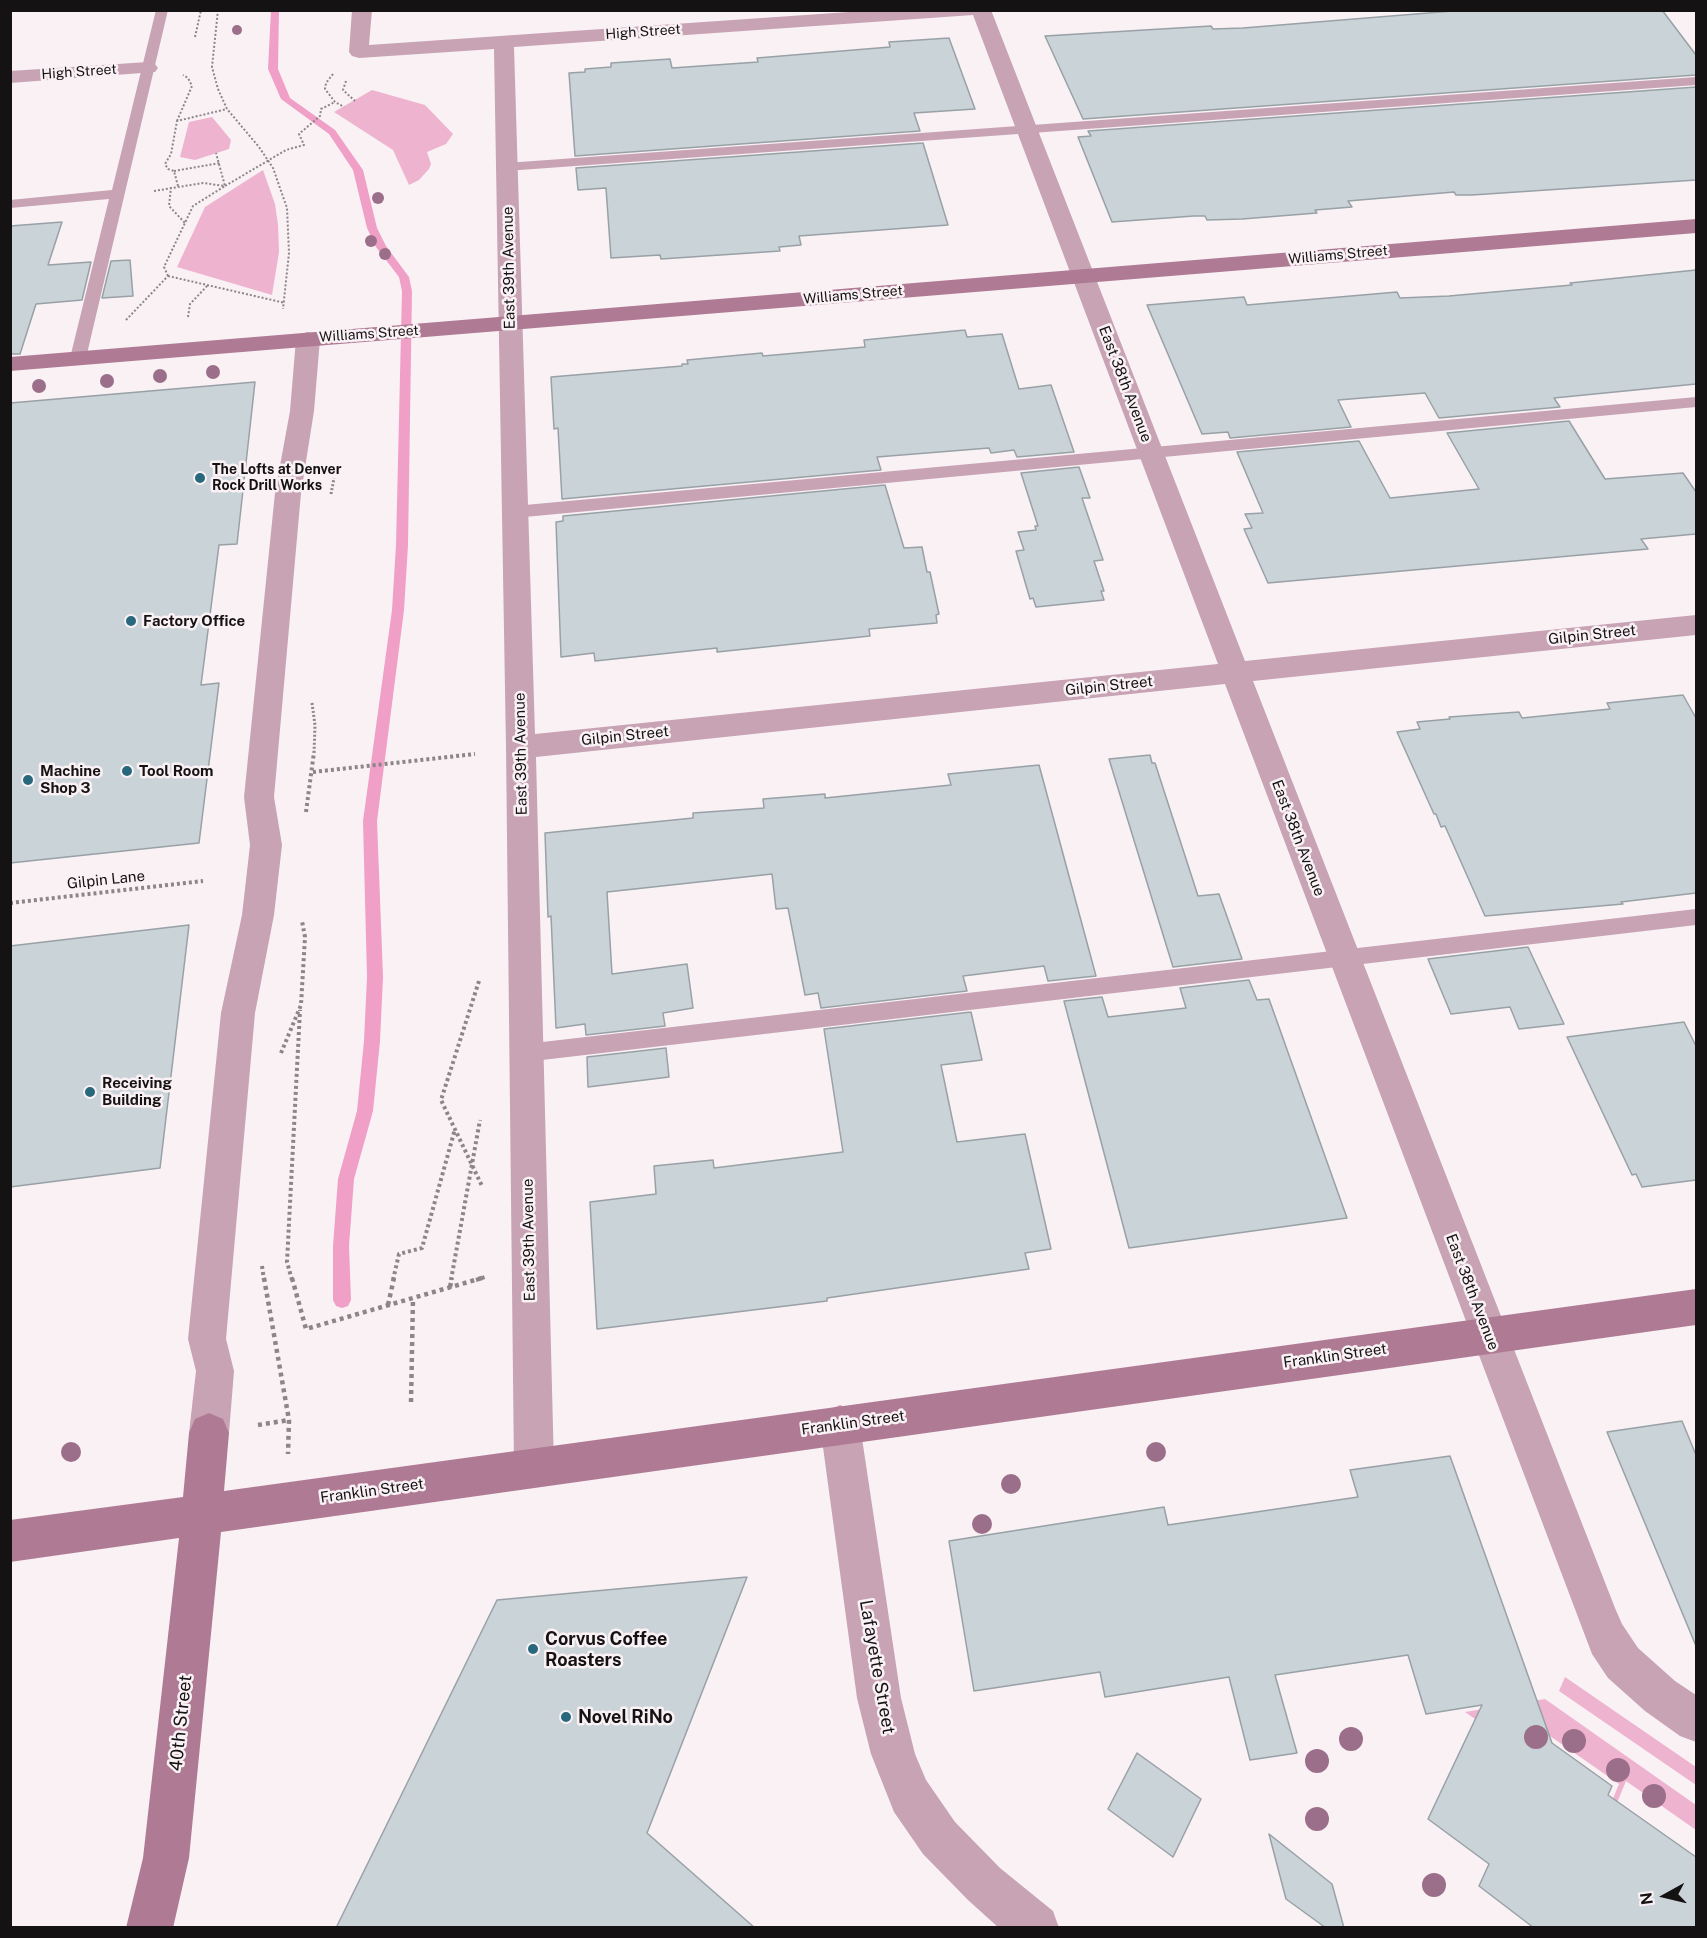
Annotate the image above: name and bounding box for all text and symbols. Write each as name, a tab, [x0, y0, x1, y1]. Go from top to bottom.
street label: High Street	[605, 21, 681, 43]
street label: High Street	[41, 61, 117, 83]
street label: East 39th Avenue	[499, 207, 519, 329]
street label: Williams Street	[1288, 242, 1388, 268]
street label: Williams Street	[803, 282, 903, 308]
street label: Williams Street	[319, 322, 419, 346]
street label: East 38th Avenue	[1095, 323, 1155, 445]
place label: The Lofts at Denver Rock Drill Works	[212, 462, 341, 494]
marker: The Lofts at Denver Rock Drill Works	[193, 471, 207, 485]
place label: Factory Office	[143, 612, 245, 630]
marker: Factory Office	[124, 614, 138, 628]
street label: Gilpin Street	[1547, 621, 1637, 649]
street label: Gilpin Street	[1064, 672, 1154, 700]
street label: East 39th Avenue	[511, 693, 531, 815]
street label: Gilpin Street	[580, 722, 670, 750]
place label: Machine Shop 3	[40, 762, 101, 797]
place label: Tool Room	[139, 762, 214, 780]
marker: Tool Room	[120, 764, 134, 778]
marker: Machine Shop 3	[21, 773, 35, 787]
street label: East 38th Avenue	[1268, 777, 1328, 899]
street label: Gilpin Lane	[66, 867, 146, 893]
place label: Receiving Building	[102, 1074, 172, 1109]
marker: Receiving Building	[83, 1085, 97, 1099]
street label: East 39th Avenue	[519, 1179, 539, 1301]
street label: East 38th Avenue	[1442, 1231, 1502, 1353]
street label: Franklin Street	[1282, 1340, 1388, 1372]
street label: Franklin Street	[800, 1407, 906, 1439]
street label: Franklin Street	[319, 1475, 425, 1507]
street label: Lafayette Street	[855, 1598, 899, 1736]
place label: Corvus Coffee Roasters	[545, 1628, 667, 1670]
marker: Corvus Coffee Roasters	[526, 1642, 540, 1656]
street label: 40th Street	[165, 1674, 197, 1772]
place label: Novel RiNo	[578, 1706, 673, 1728]
marker: Novel RiNo	[559, 1710, 573, 1724]
north arrow	[1635, 1866, 1695, 1926]
text: N	[1636, 1891, 1657, 1906]

